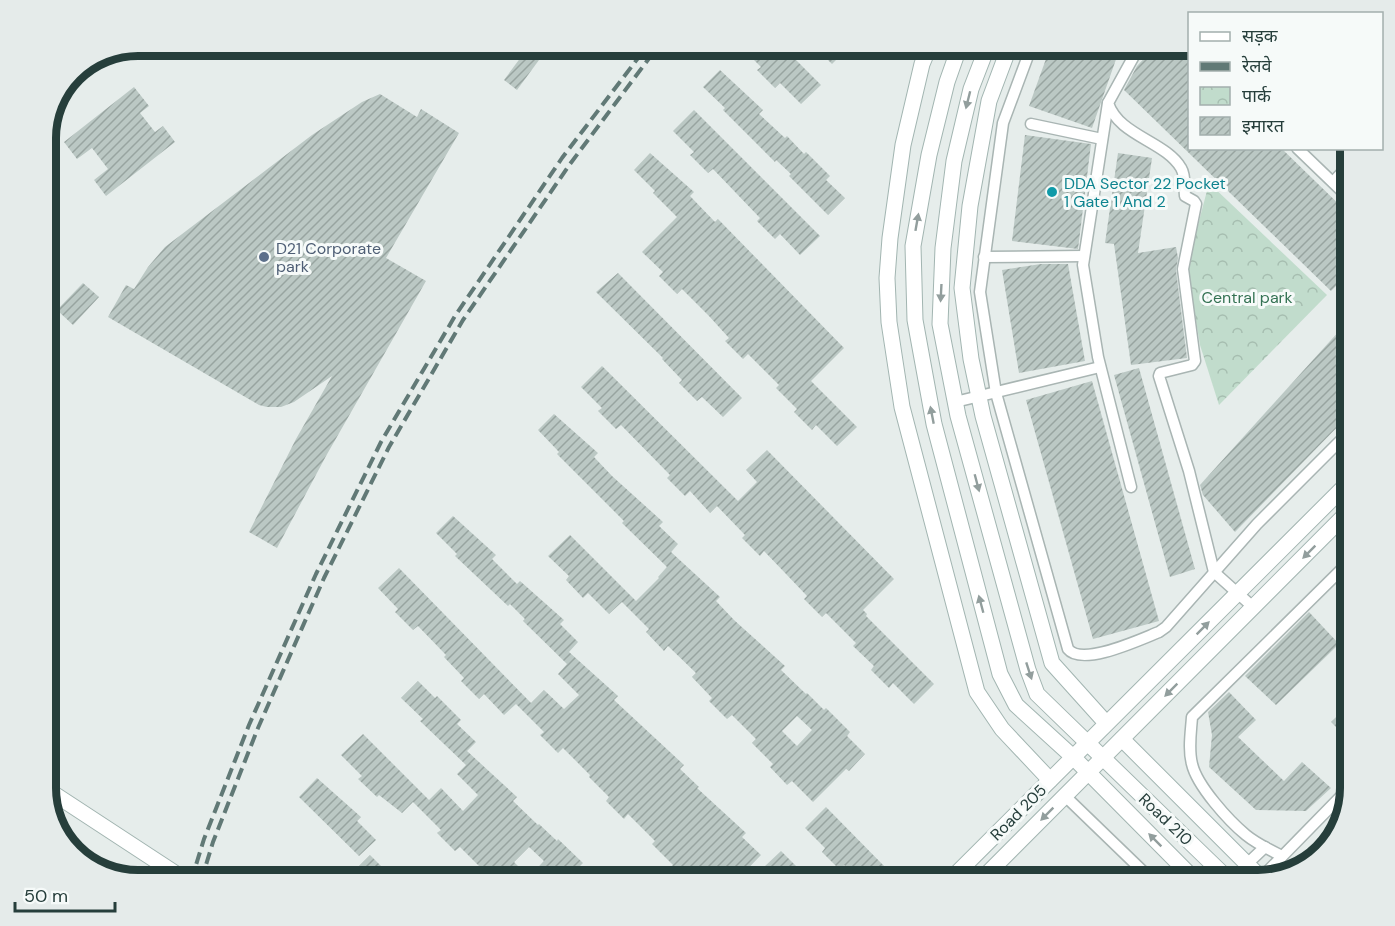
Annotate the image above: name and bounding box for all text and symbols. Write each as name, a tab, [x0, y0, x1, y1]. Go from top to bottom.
legend	[1188, 12, 1383, 150]
text: सड़क	[1242, 24, 1279, 48]
text: रेलवे	[1241, 54, 1273, 78]
text: पार्क	[1242, 84, 1272, 108]
one-way arrow	[963, 91, 973, 109]
text: इमारत	[1242, 114, 1285, 138]
place label: DDA Sector 22 Pocket 1 Gate 1 And 2	[1064, 173, 1226, 212]
marker: DDA Sector 22 Pocket 1 Gate 1 And 2	[1045, 185, 1059, 199]
one-way arrow	[913, 213, 922, 232]
place label: D21 Corporate park	[276, 238, 381, 277]
marker: D21 Corporate park	[257, 250, 271, 264]
one-way arrow	[937, 283, 946, 302]
park label: Central park	[1201, 287, 1293, 308]
one-way arrow	[927, 406, 936, 425]
one-way arrow	[972, 474, 982, 492]
one-way arrow	[1302, 544, 1316, 558]
one-way arrow	[976, 595, 986, 613]
one-way arrow	[1195, 621, 1209, 635]
one-way arrow	[1025, 662, 1034, 680]
one-way arrow	[1164, 682, 1178, 696]
street label: Road 205	[986, 780, 1051, 845]
street label: Road 210	[1134, 789, 1197, 850]
one-way arrow	[1040, 807, 1054, 821]
one-way arrow	[1148, 832, 1162, 847]
scale bar	[15, 875, 116, 913]
text: 50 m	[24, 884, 68, 908]

